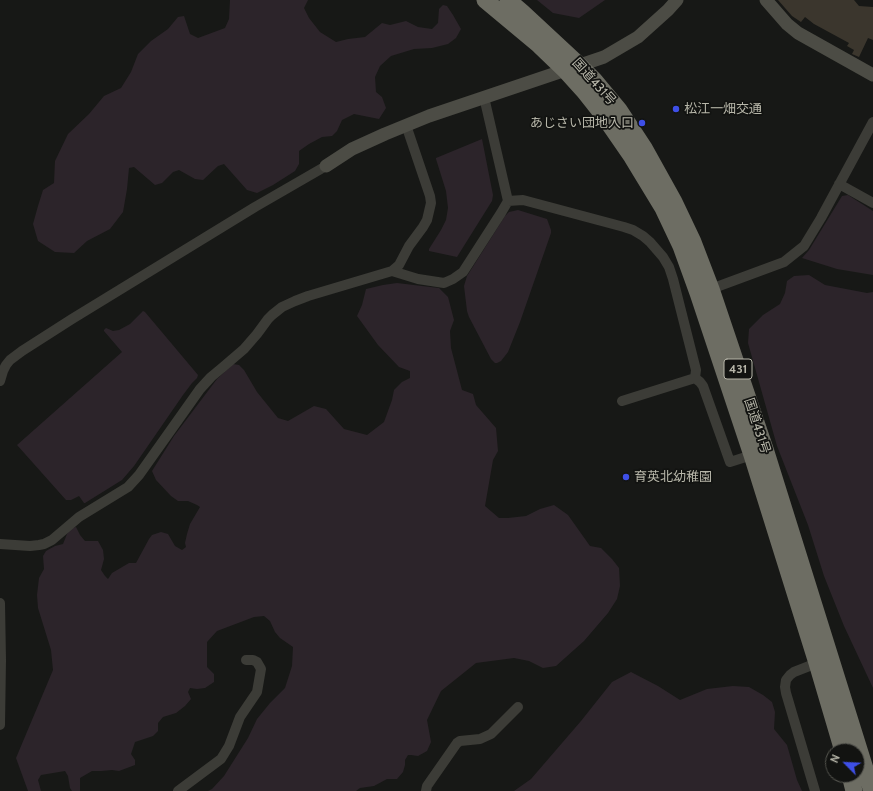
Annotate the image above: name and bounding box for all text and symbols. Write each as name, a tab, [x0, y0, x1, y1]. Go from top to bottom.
street label: 国道431号	[569, 55, 619, 109]
place label: 松江一畑交通	[684, 101, 762, 117]
marker: 松江一畑交通	[671, 104, 681, 114]
place label: あじさい団地入口	[530, 115, 634, 131]
marker: あじさい団地入口	[637, 118, 647, 128]
road number: 431	[724, 359, 752, 379]
street label: 国道431号	[741, 396, 773, 456]
place label: 育英北幼稚園	[634, 469, 712, 485]
marker: 育英北幼稚園	[621, 472, 631, 482]
north arrow	[825, 743, 865, 783]
text: N	[827, 752, 843, 765]

